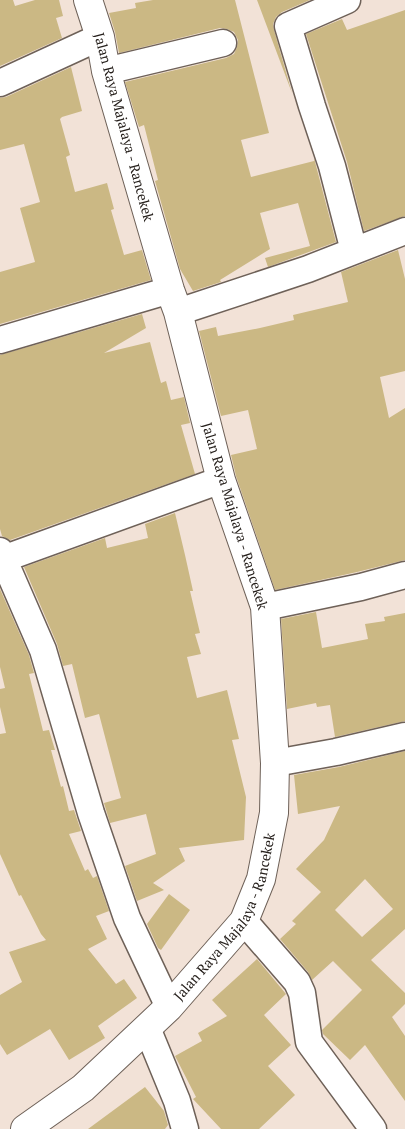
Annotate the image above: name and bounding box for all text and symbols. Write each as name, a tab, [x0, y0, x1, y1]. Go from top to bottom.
street label: Jalan Raya Majalaya - Rancekek	[90, 30, 159, 224]
street label: Jalan Raya Majalaya - Rancekek	[198, 420, 273, 612]
street label: Jalan Raya Majalaya - Rancekek	[169, 830, 279, 1004]

